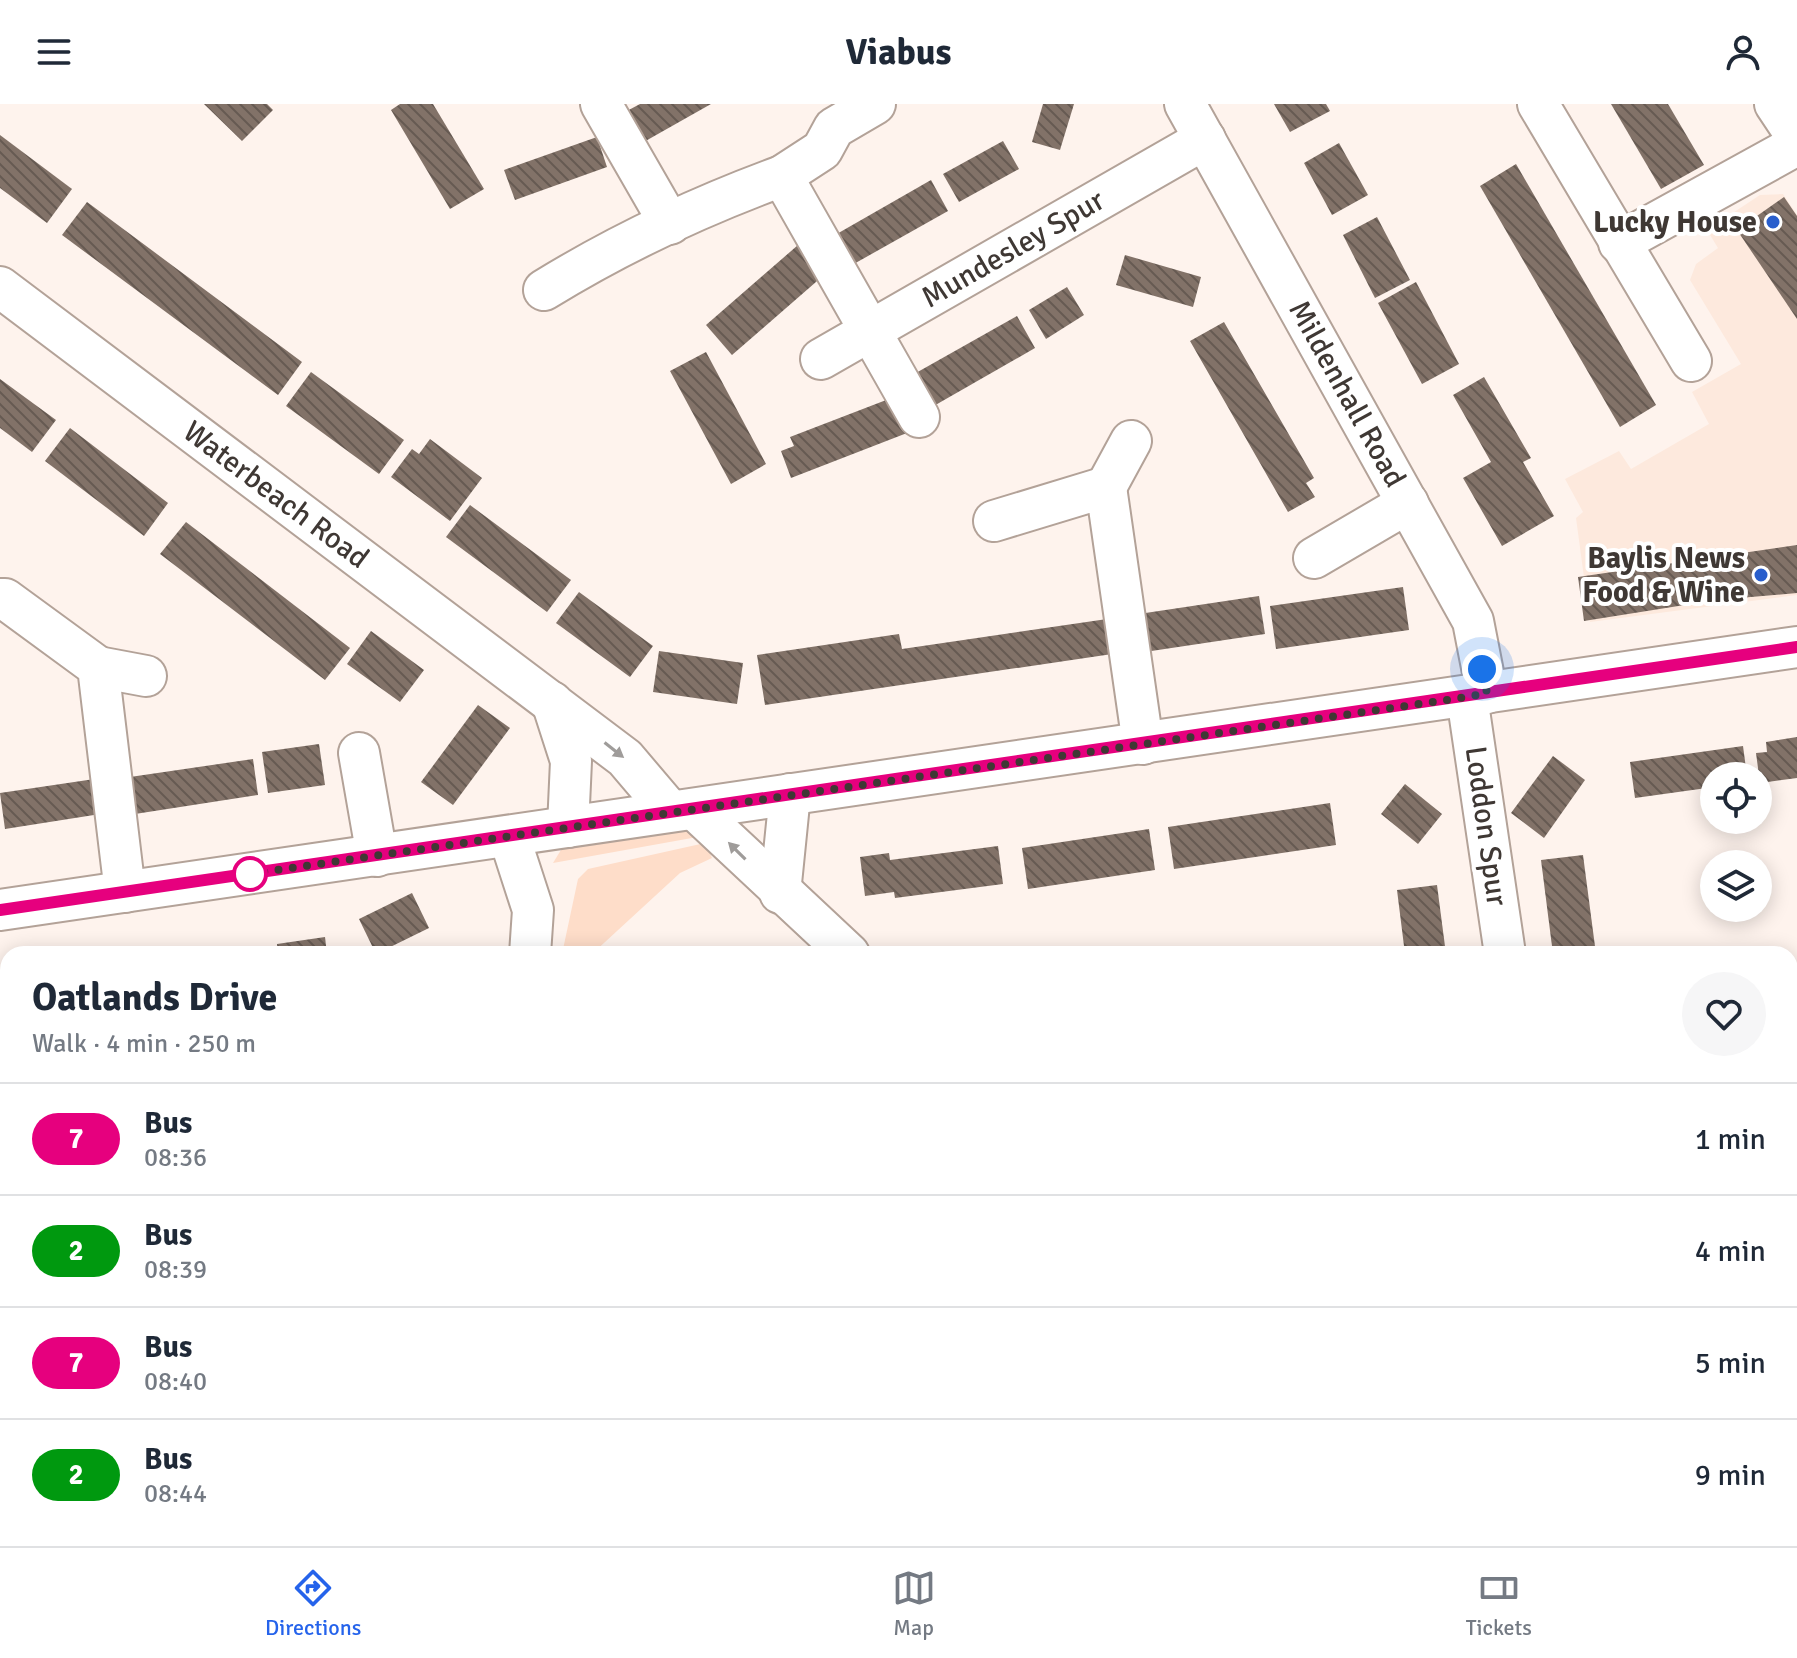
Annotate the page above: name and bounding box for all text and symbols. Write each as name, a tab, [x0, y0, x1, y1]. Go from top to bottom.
icon: menu	[32, 30, 76, 74]
text: Viabus	[845, 30, 952, 75]
icon: person	[1721, 30, 1765, 74]
street label: Mundesley Spur	[915, 182, 1111, 316]
place label: Lucky House	[1593, 204, 1757, 241]
marker: Lucky House	[1764, 213, 1782, 231]
street label: Mildenhall Road	[1280, 294, 1414, 494]
street label: Waterbeach Road	[176, 413, 376, 577]
place label: Baylis News Food & Wine	[1582, 540, 1745, 611]
marker: Baylis News Food & Wine	[1752, 566, 1770, 584]
your location	[1462, 649, 1502, 689]
one-way arrow	[604, 741, 624, 757]
street label: Loddon Spur	[1456, 744, 1516, 908]
map controls	[1700, 762, 1772, 922]
button: locate	[1700, 762, 1772, 834]
one-way arrow	[728, 842, 747, 861]
button: layers	[1700, 850, 1772, 922]
unlabelled marker	[233, 857, 267, 891]
button: heart	[1682, 972, 1766, 1056]
text: Oatlands Drive	[32, 974, 277, 1021]
text: Walk · 4 min · 250 m	[32, 1028, 256, 1060]
text: Bus	[144, 1105, 192, 1142]
text: 1 min	[1695, 1121, 1766, 1158]
text: 7	[68, 1122, 84, 1156]
text: 08:36	[144, 1142, 207, 1174]
text: Bus	[144, 1217, 192, 1254]
text: 4 min	[1695, 1233, 1766, 1270]
text: 2	[68, 1234, 84, 1268]
text: 08:39	[144, 1254, 207, 1286]
text: Bus	[144, 1329, 192, 1366]
text: 5 min	[1695, 1345, 1766, 1382]
text: 7	[68, 1346, 84, 1380]
text: 08:40	[144, 1366, 207, 1398]
text: Bus	[144, 1441, 192, 1478]
text: 9 min	[1695, 1457, 1766, 1494]
text: 2	[68, 1458, 84, 1492]
text: 08:44	[144, 1478, 207, 1510]
tab: Directions	[265, 1566, 361, 1641]
tab: Map	[892, 1566, 936, 1641]
tab: Tickets	[1466, 1566, 1532, 1641]

